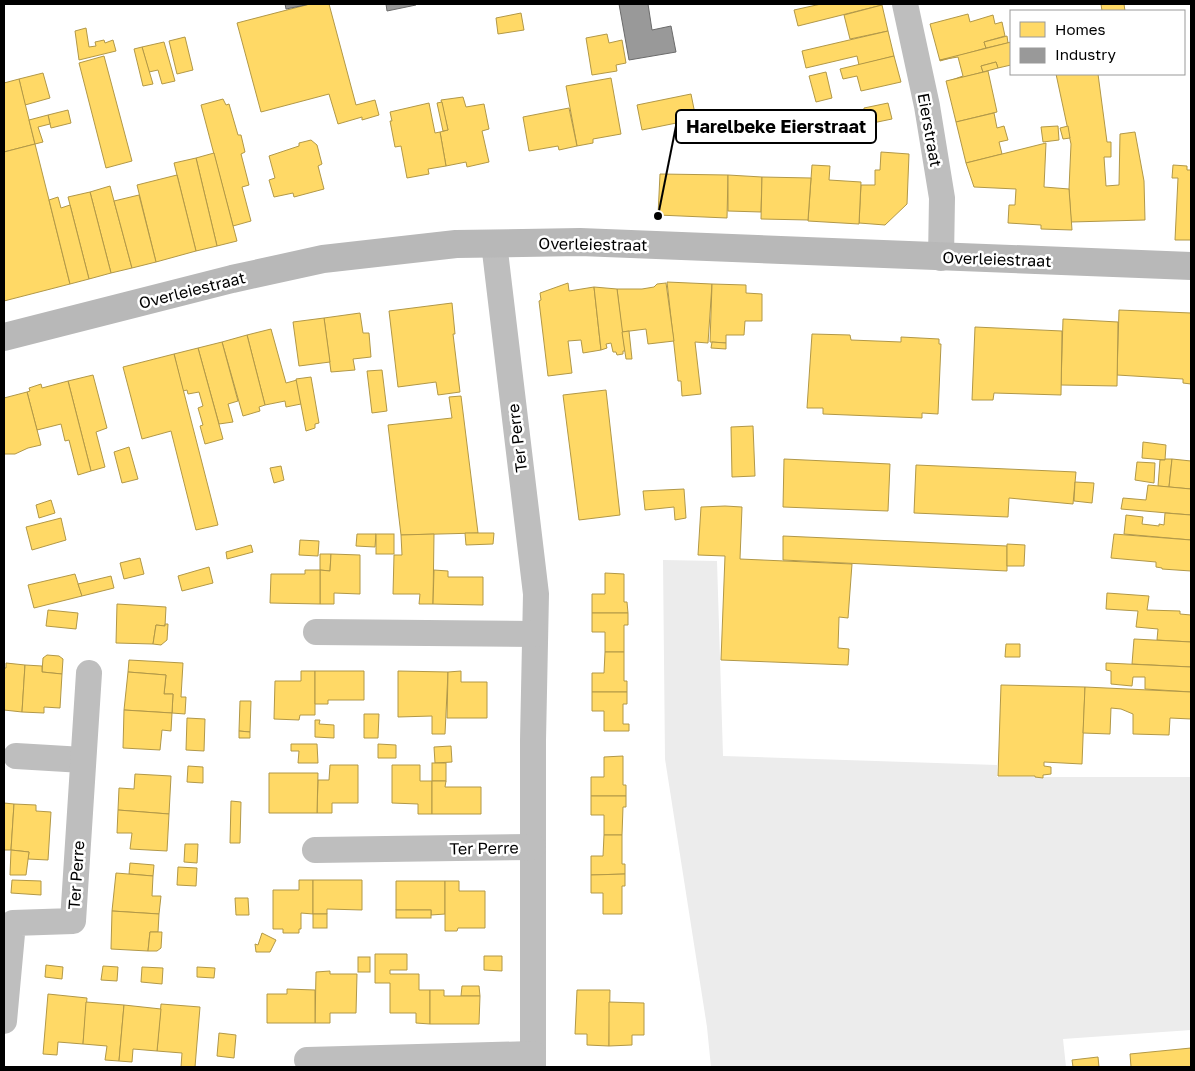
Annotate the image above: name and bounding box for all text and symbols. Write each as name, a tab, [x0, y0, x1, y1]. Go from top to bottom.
legend	[1010, 10, 1185, 75]
text: Homes	[1055, 20, 1105, 38]
text: Industry	[1055, 45, 1116, 63]
street label: Eierstraat	[914, 91, 946, 169]
callout: Harelbeke Eierstraat	[676, 110, 876, 143]
text: Harelbeke Eierstraat	[686, 115, 866, 137]
street label: Overleiestraat	[538, 233, 648, 255]
street label: Overleiestraat	[942, 247, 1052, 271]
street label: Overleiestraat	[137, 267, 247, 313]
street label: Ter Perre	[503, 402, 531, 474]
street label: Ter Perre	[449, 837, 519, 859]
street label: Ter Perre	[64, 840, 88, 910]

